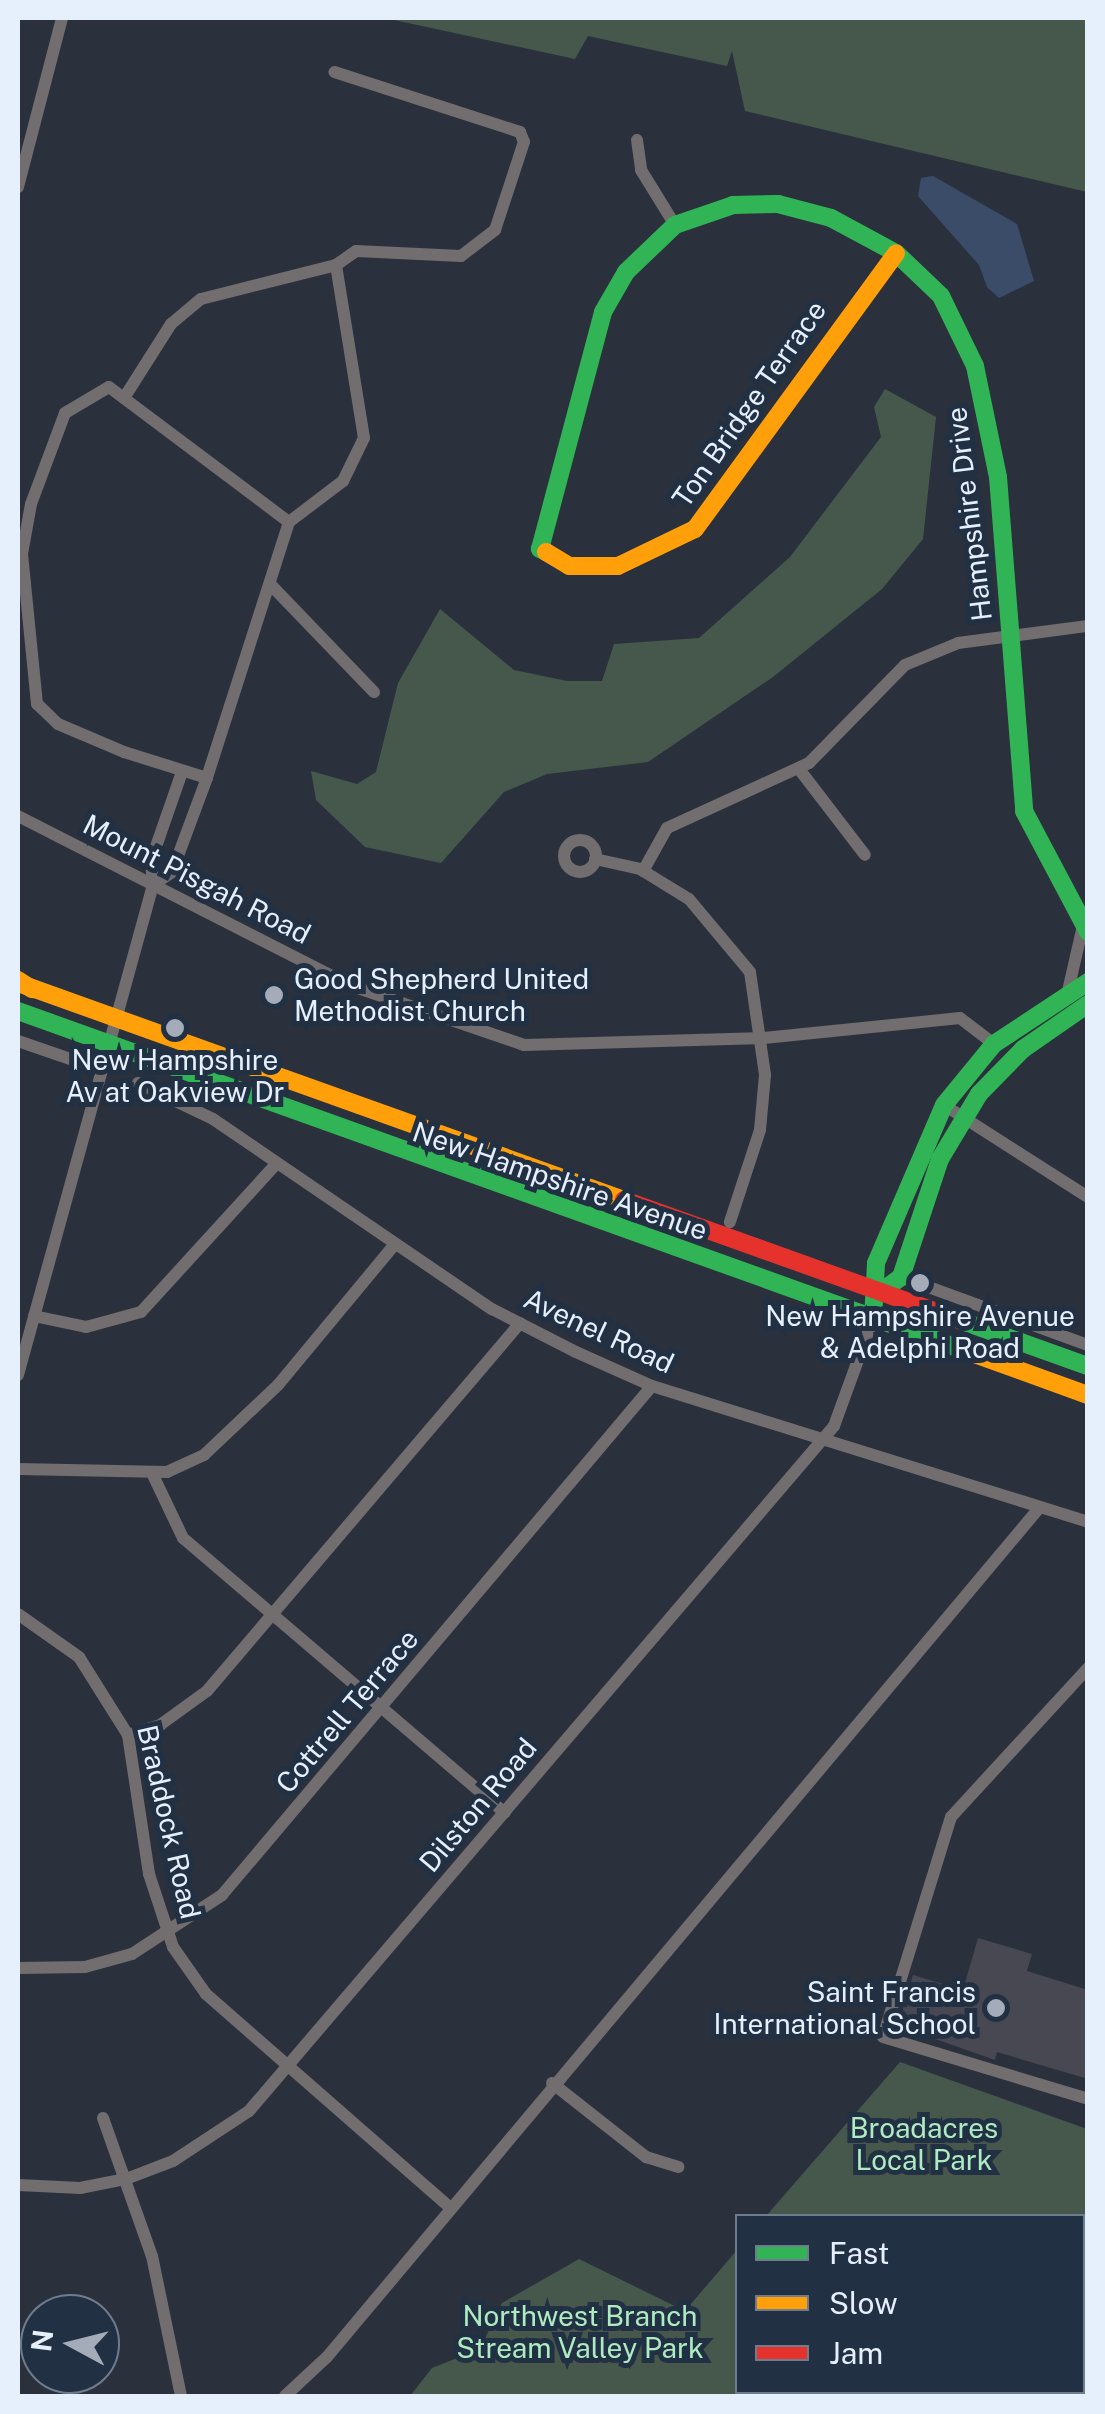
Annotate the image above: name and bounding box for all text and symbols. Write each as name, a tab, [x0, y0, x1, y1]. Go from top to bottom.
street label: Ton Bridge Terrace	[665, 294, 833, 514]
street label: Hampshire Drive	[939, 405, 999, 623]
street label: Mount Pisgah Road	[78, 807, 316, 951]
place label: Good Shepherd United Methodist Church	[294, 962, 589, 1028]
marker: Good Shepherd United Methodist Church	[263, 984, 285, 1006]
marker: New Hampshire Av at Oakview Dr	[164, 1017, 186, 1039]
place label: New Hampshire Av at Oakview Dr	[65, 1043, 285, 1109]
street label: New Hampshire Avenue	[408, 1115, 712, 1247]
marker: New Hampshire Avenue & Adelphi Road	[909, 1272, 931, 1294]
street label: Avenel Road	[519, 1282, 679, 1380]
place label: New Hampshire Avenue & Adelphi Road	[765, 1299, 1075, 1365]
street label: Cottrell Terrace	[269, 1622, 425, 1800]
street label: Braddock Road	[130, 1722, 208, 1922]
street label: Dilston Road	[412, 1731, 544, 1879]
place label: Saint Francis International School	[714, 1975, 976, 2041]
marker: Saint Francis International School	[985, 1997, 1007, 2019]
park label: Broadacres Local Park	[850, 2111, 998, 2177]
legend	[735, 2214, 1085, 2394]
text: Fast	[829, 2235, 889, 2271]
text: Slow	[829, 2285, 898, 2321]
north arrow	[20, 2294, 120, 2394]
park label: Northwest Branch Stream Valley Park	[456, 2299, 704, 2365]
text: N	[24, 2328, 59, 2353]
text: Jam	[829, 2335, 883, 2371]

